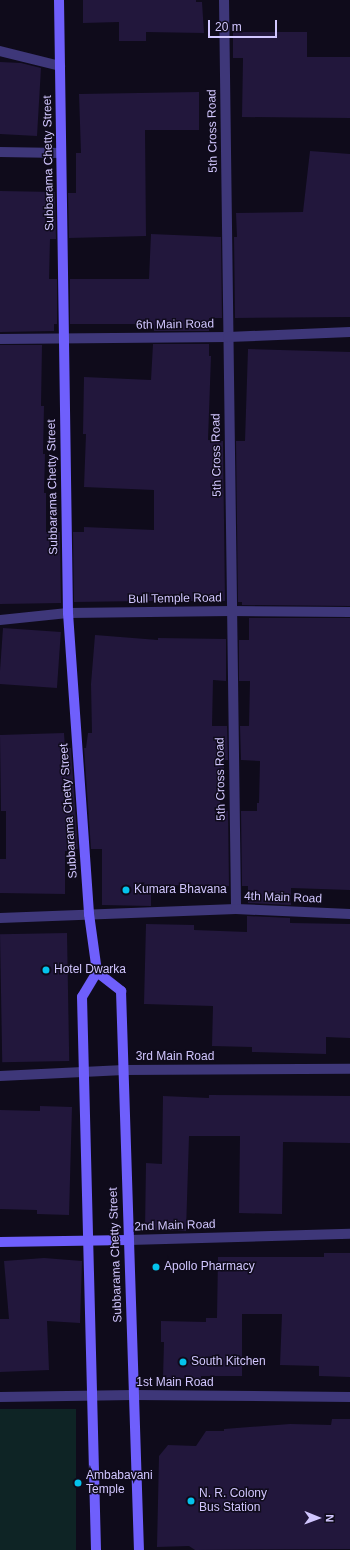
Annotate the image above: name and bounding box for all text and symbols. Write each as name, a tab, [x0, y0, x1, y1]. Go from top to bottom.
scale bar	[210, 12, 279, 38]
text: 20 m	[215, 20, 242, 34]
street label: 5th Cross Road	[205, 89, 221, 173]
street label: Subbarama Chetty Street	[41, 95, 57, 231]
street label: 6th Main Road	[136, 317, 214, 333]
street label: 5th Cross Road	[209, 413, 225, 497]
street label: Subbarama Chetty Street	[45, 419, 61, 555]
street label: Bull Temple Road	[128, 591, 222, 607]
street label: 5th Cross Road	[213, 737, 229, 821]
street label: Subbarama Chetty Street	[57, 743, 81, 879]
place label: Kumara Bhavana	[134, 883, 227, 897]
marker: Kumara Bhavana	[121, 885, 131, 895]
street label: 4th Main Road	[244, 889, 322, 907]
place label: Hotel Dwarka	[54, 963, 126, 977]
marker: Hotel Dwarka	[41, 965, 51, 975]
street label: 3rd Main Road	[136, 1050, 214, 1064]
street label: Subbarama Chetty Street	[106, 1187, 126, 1323]
street label: 2nd Main Road	[134, 1217, 216, 1235]
place label: Apollo Pharmacy	[164, 1260, 255, 1274]
marker: Apollo Pharmacy	[151, 1262, 161, 1272]
place label: South Kitchen	[191, 1355, 266, 1369]
marker: South Kitchen	[178, 1357, 188, 1367]
street label: 1st Main Road	[136, 1376, 214, 1390]
place label: Ambabavani Temple	[86, 1469, 153, 1497]
marker: Ambabavani Temple	[73, 1478, 83, 1488]
place label: N. R. Colony Bus Station	[199, 1487, 267, 1515]
marker: N. R. Colony Bus Station	[186, 1496, 196, 1506]
north arrow	[298, 1498, 338, 1538]
text: N	[324, 1514, 336, 1522]

